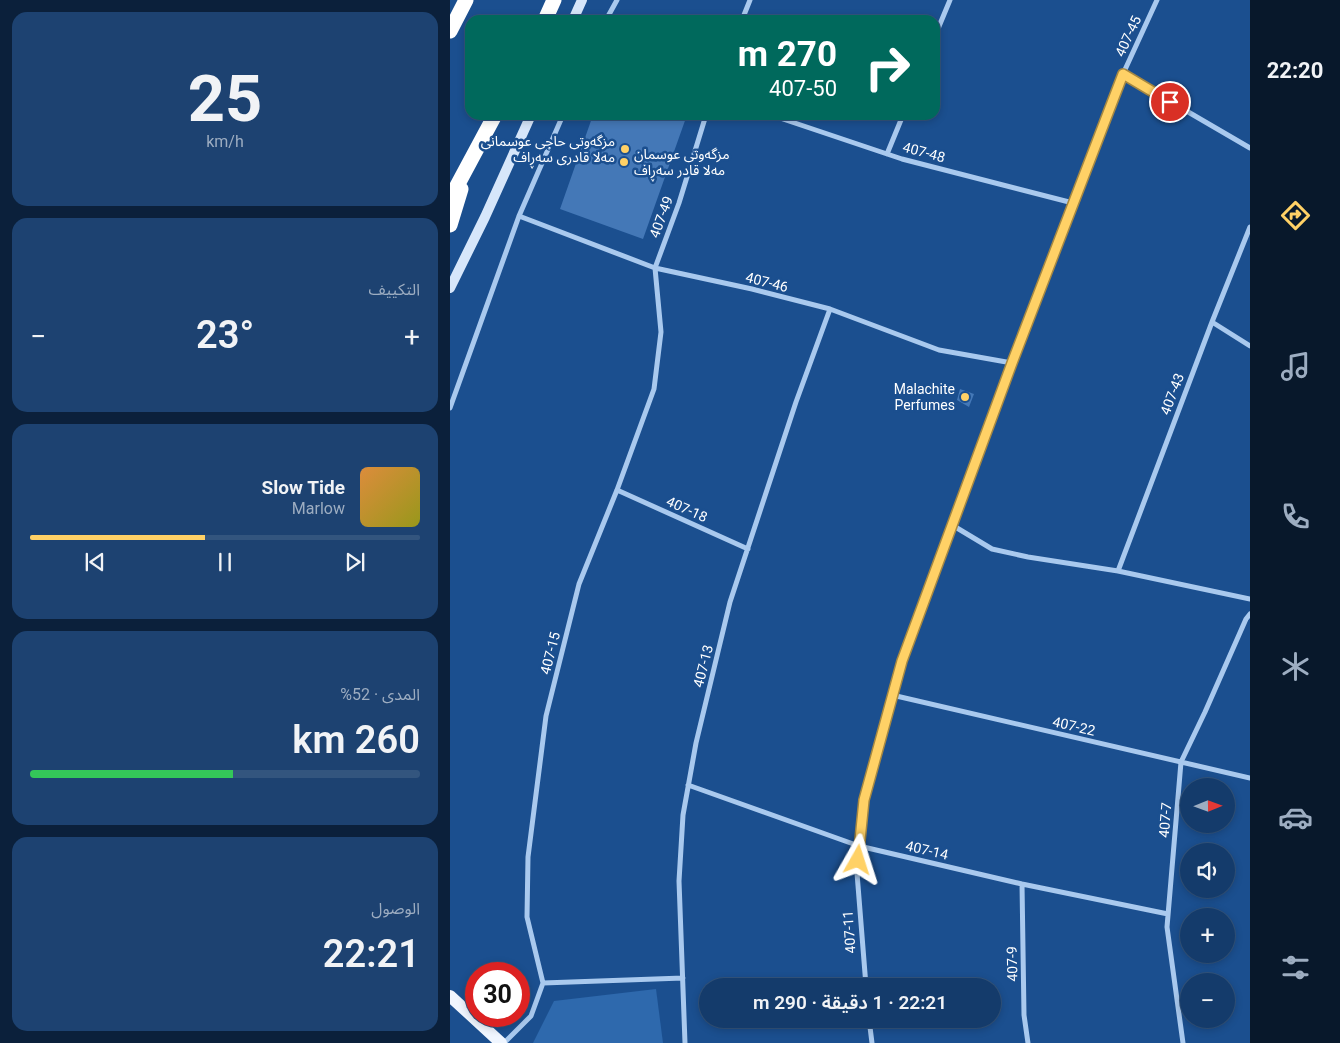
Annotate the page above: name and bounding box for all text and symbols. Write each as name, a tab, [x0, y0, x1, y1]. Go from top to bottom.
street label: 407-45	[1112, 13, 1144, 59]
text: 270 m	[738, 34, 837, 75]
icon: right	[855, 35, 920, 100]
text: 22:20	[1267, 58, 1323, 83]
text: 25	[188, 61, 262, 137]
text: 407-50	[769, 76, 837, 101]
pin	[1149, 81, 1191, 123]
icon: arrive	[1156, 88, 1184, 116]
text: km/h	[206, 132, 244, 151]
place label: مزگەوتی حاجی عوسمانی مەلا قادری سەڕاف	[481, 133, 615, 169]
street label: 407-48	[901, 139, 947, 165]
marker: مزگەوتی حاجی عوسمانی مەلا قادری سەڕاف	[619, 143, 631, 155]
place label: مزگەوتی عوسمان مەلا قادر سەڕاف	[634, 146, 730, 182]
marker: مزگەوتی عوسمان مەلا قادر سەڕاف	[618, 156, 630, 168]
street label: 407-49	[646, 194, 676, 240]
icon: directions	[1278, 198, 1313, 233]
street label: 407-46	[744, 269, 790, 295]
text: التكييف	[368, 280, 420, 299]
text: 23°	[196, 313, 254, 357]
text: −	[30, 320, 46, 353]
text: +	[404, 320, 420, 353]
icon: music	[1278, 349, 1313, 384]
street label: 407-43	[1157, 371, 1187, 417]
place label: Malachite Perfumes	[894, 381, 955, 413]
marker: Malachite Perfumes	[959, 391, 971, 403]
text: Slow Tide	[262, 476, 345, 499]
street label: 407-18	[664, 493, 710, 525]
text: Marlow	[292, 499, 345, 518]
icon: phone	[1278, 499, 1313, 534]
icon: previous	[81, 548, 109, 576]
icon: pause	[211, 548, 239, 576]
icon: next	[341, 548, 369, 576]
street label: 407-15	[537, 630, 563, 676]
street label: 407-13	[690, 643, 716, 689]
icon: climate	[1278, 649, 1313, 684]
text: المدى · 52%	[340, 685, 420, 704]
street label: 407-22	[1051, 713, 1097, 739]
text: 260 km	[292, 718, 420, 762]
north arrow	[1180, 778, 1235, 832]
map controls	[1180, 778, 1235, 1028]
icon: car	[1278, 800, 1313, 835]
street label: 407-7	[1155, 802, 1175, 838]
position arrow	[831, 833, 883, 885]
street label: 407-14	[904, 837, 950, 863]
button: sound	[1180, 843, 1235, 898]
text: الوصول	[371, 899, 420, 918]
button: +	[1180, 908, 1235, 963]
street label: 407-11	[840, 910, 858, 954]
text: 22:21	[323, 932, 420, 976]
street label: 407-9	[1004, 946, 1020, 982]
icon: filters	[1278, 950, 1313, 985]
speed limit sign: 30	[465, 962, 530, 1027]
button: −	[1180, 973, 1235, 1028]
text: 22:21 · 1 دقيقة · 290 m	[753, 991, 947, 1014]

